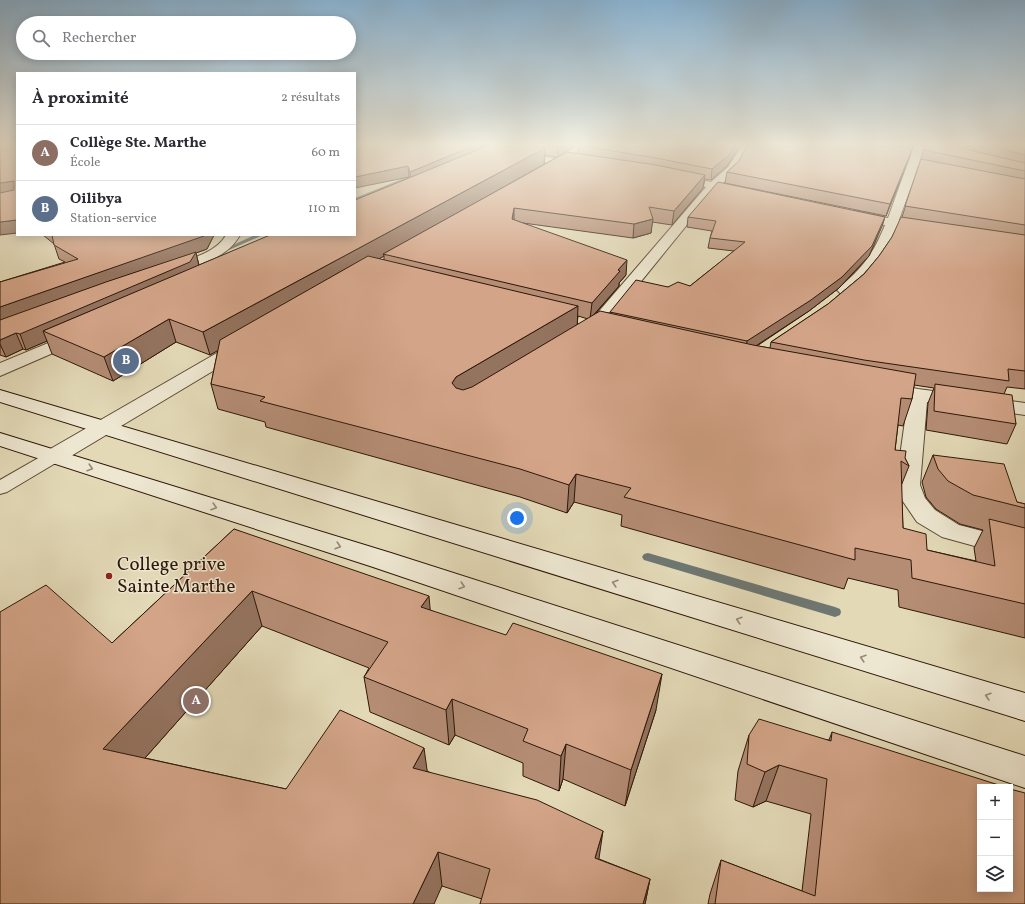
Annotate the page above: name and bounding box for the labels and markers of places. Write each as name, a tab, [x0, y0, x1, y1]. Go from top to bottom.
pin: B	[113, 346, 139, 376]
place label: College prive Sainte Marthe	[117, 552, 235, 600]
marker: College prive Sainte Marthe	[104, 571, 114, 581]
pin: A	[183, 686, 209, 716]

